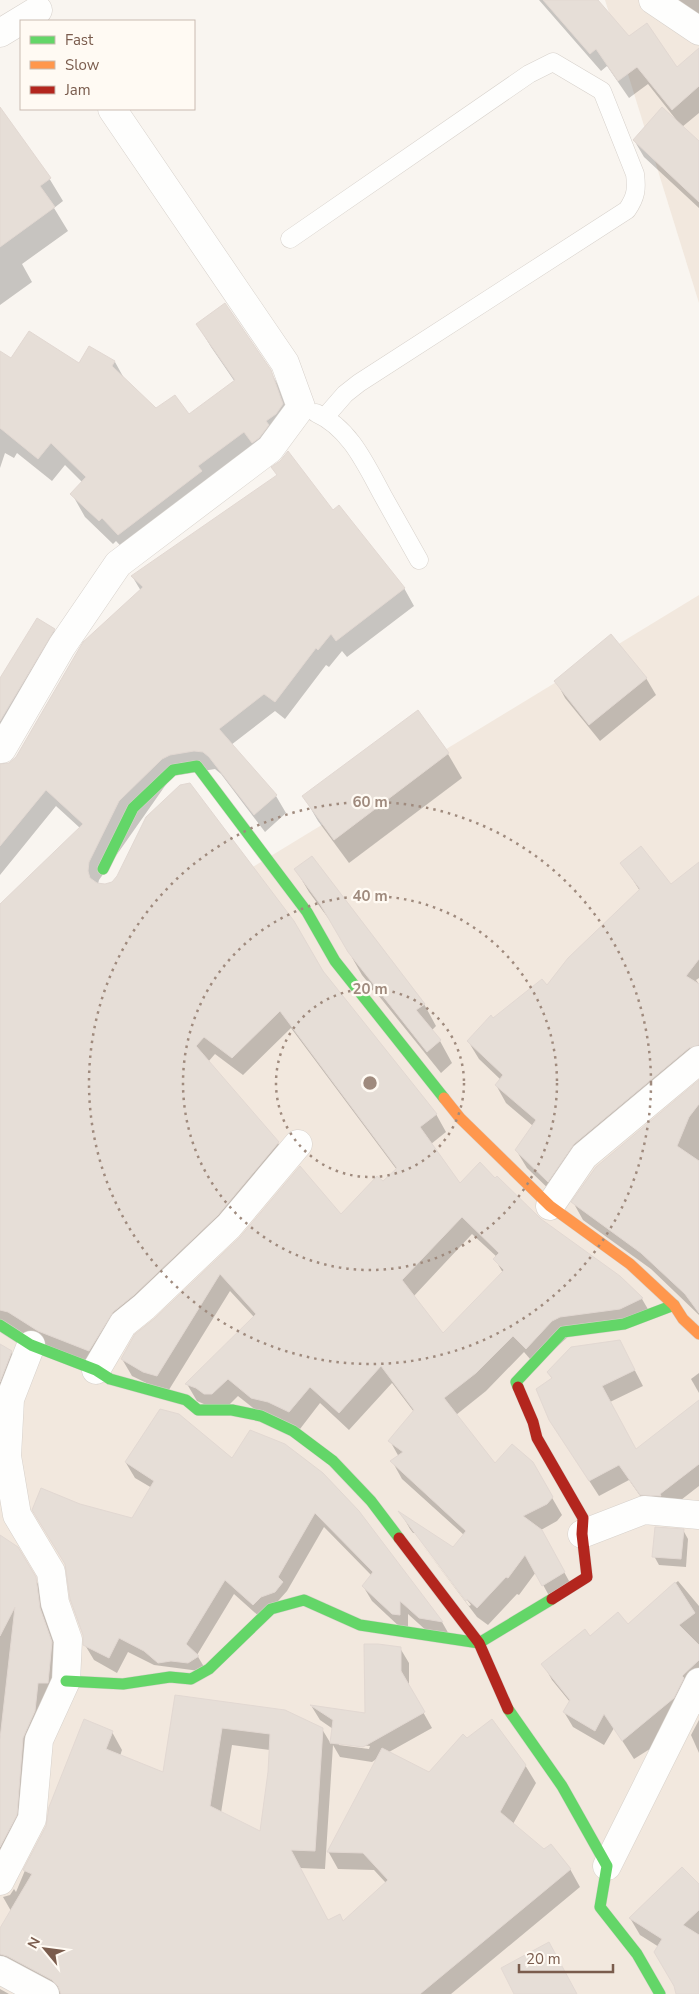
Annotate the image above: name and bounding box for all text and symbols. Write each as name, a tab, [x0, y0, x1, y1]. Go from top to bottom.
legend	[20, 20, 195, 110]
text: Fast	[65, 30, 94, 50]
text: Slow	[65, 55, 100, 75]
text: Jam	[64, 80, 91, 100]
text: 60 m	[352, 792, 388, 812]
text: 40 m	[352, 886, 388, 906]
text: 20 m	[352, 979, 388, 999]
centre of rings	[361, 1074, 379, 1092]
north arrow	[20, 1924, 70, 1974]
text: N	[23, 1934, 45, 1952]
scale bar	[519, 1942, 613, 1974]
text: 20 m	[526, 1949, 561, 1969]

